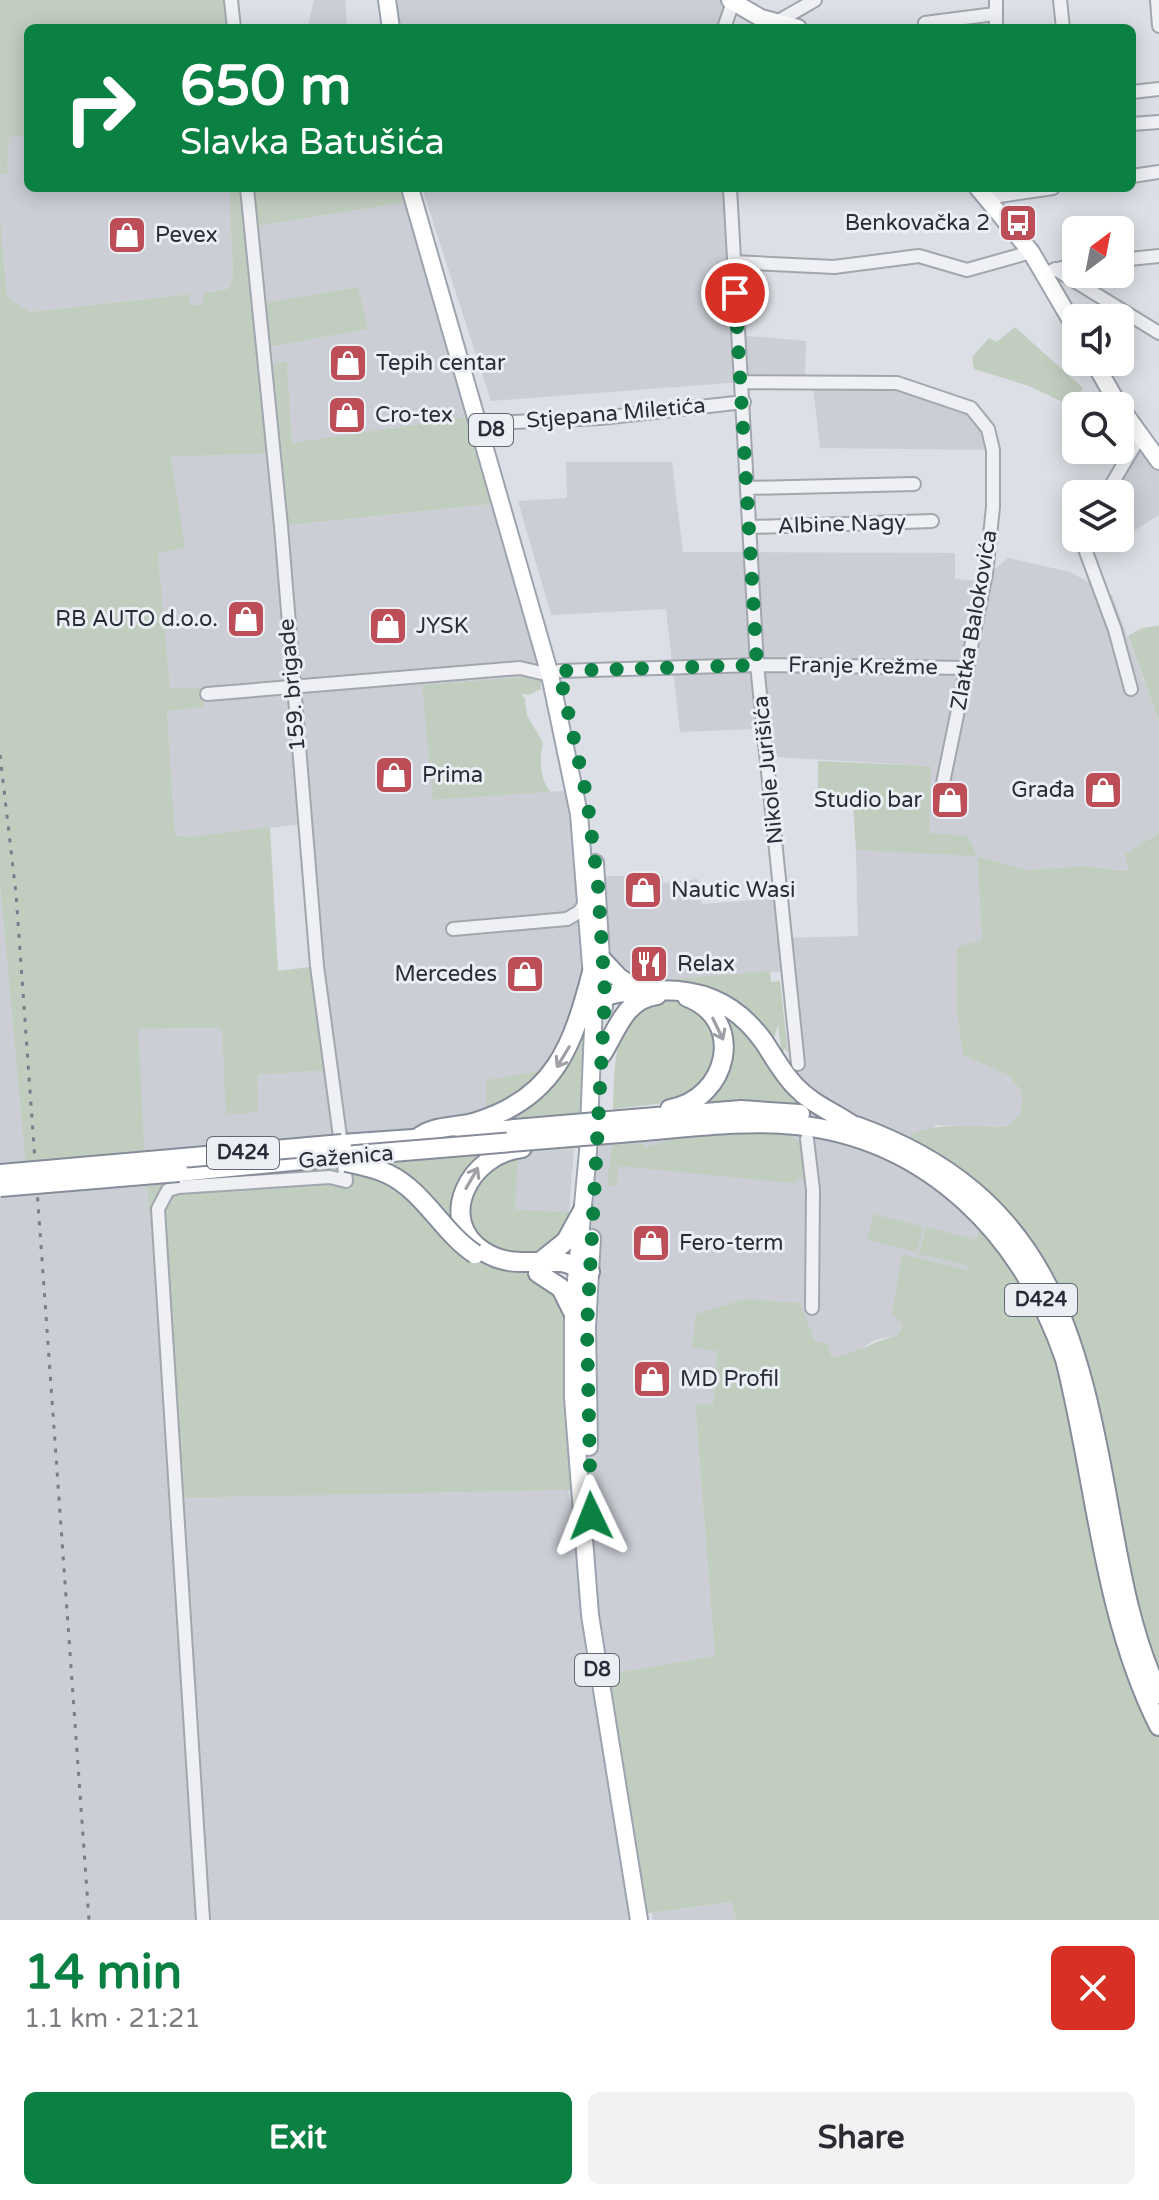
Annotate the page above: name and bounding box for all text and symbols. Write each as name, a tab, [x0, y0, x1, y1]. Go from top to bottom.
text: 650 m	[180, 53, 351, 120]
icon: right	[48, 56, 152, 160]
text: Slavka Batušića	[180, 121, 445, 164]
bus stop icon: Benkovačka 2	[997, 202, 1039, 244]
place label: Benkovačka 2	[845, 210, 990, 236]
shop icon: Pevex	[106, 214, 148, 256]
north arrow	[1062, 216, 1134, 288]
map controls	[1062, 216, 1134, 552]
place label: Pevex	[155, 222, 218, 248]
pin	[701, 259, 769, 327]
icon: arrive	[713, 271, 757, 315]
button: sound	[1062, 304, 1134, 376]
shop icon: Tepih centar	[327, 342, 369, 384]
place label: Tepih centar	[376, 350, 506, 376]
street label: Stjepana Miletića	[525, 392, 707, 434]
button: search	[1062, 392, 1134, 464]
shop icon: Cro-tex	[326, 394, 368, 436]
place label: Cro-tex	[375, 402, 453, 428]
road number: D8	[469, 414, 513, 446]
button: layers	[1062, 480, 1134, 552]
street label: Albine Nagy	[777, 509, 907, 539]
street label: Zlatka Balokovića	[945, 528, 1003, 712]
shop icon: RB AUTO d.o.o.	[225, 598, 267, 640]
shop icon: JYSK	[367, 605, 409, 647]
place label: RB AUTO d.o.o.	[55, 606, 218, 632]
place label: JYSK	[416, 613, 469, 639]
street label: 159. brigade	[273, 617, 311, 753]
street label: Franje Krežme	[788, 652, 938, 680]
street label: Nikole Jurišića	[747, 694, 789, 846]
shop icon: Prima	[373, 754, 415, 796]
place label: Prima	[422, 762, 483, 788]
shop icon: Građa	[1082, 769, 1124, 811]
place label: Građa	[1011, 777, 1075, 803]
shop icon: Studio bar	[929, 779, 971, 821]
place label: Studio bar	[814, 787, 923, 813]
shop icon: Nautic Wasi	[622, 869, 664, 911]
place label: Nautic Wasi	[671, 877, 795, 903]
restaurant icon: Relax	[628, 943, 670, 985]
place label: Relax	[677, 951, 735, 977]
shop icon: Mercedes	[504, 953, 546, 995]
place label: Mercedes	[395, 961, 497, 987]
one-way arrow	[711, 1016, 727, 1040]
one-way arrow	[555, 1045, 571, 1068]
road number: D424	[207, 1137, 279, 1169]
street label: Gaženica	[297, 1140, 395, 1174]
one-way arrow	[464, 1167, 480, 1190]
shop icon: Fero-term	[630, 1222, 672, 1264]
place label: Fero-term	[679, 1230, 783, 1256]
road number: D424	[1005, 1284, 1077, 1316]
shop icon: MD Profil	[631, 1358, 673, 1400]
place label: MD Profil	[680, 1366, 779, 1392]
position arrow	[549, 1474, 633, 1558]
road number: D8	[575, 1654, 619, 1686]
text: 14 min	[24, 1944, 182, 2002]
button: close	[1051, 1946, 1135, 2030]
text: 1.1 km · 21:21	[24, 2003, 201, 2034]
button: Exit	[24, 2092, 572, 2184]
button: Share	[588, 2092, 1135, 2184]

